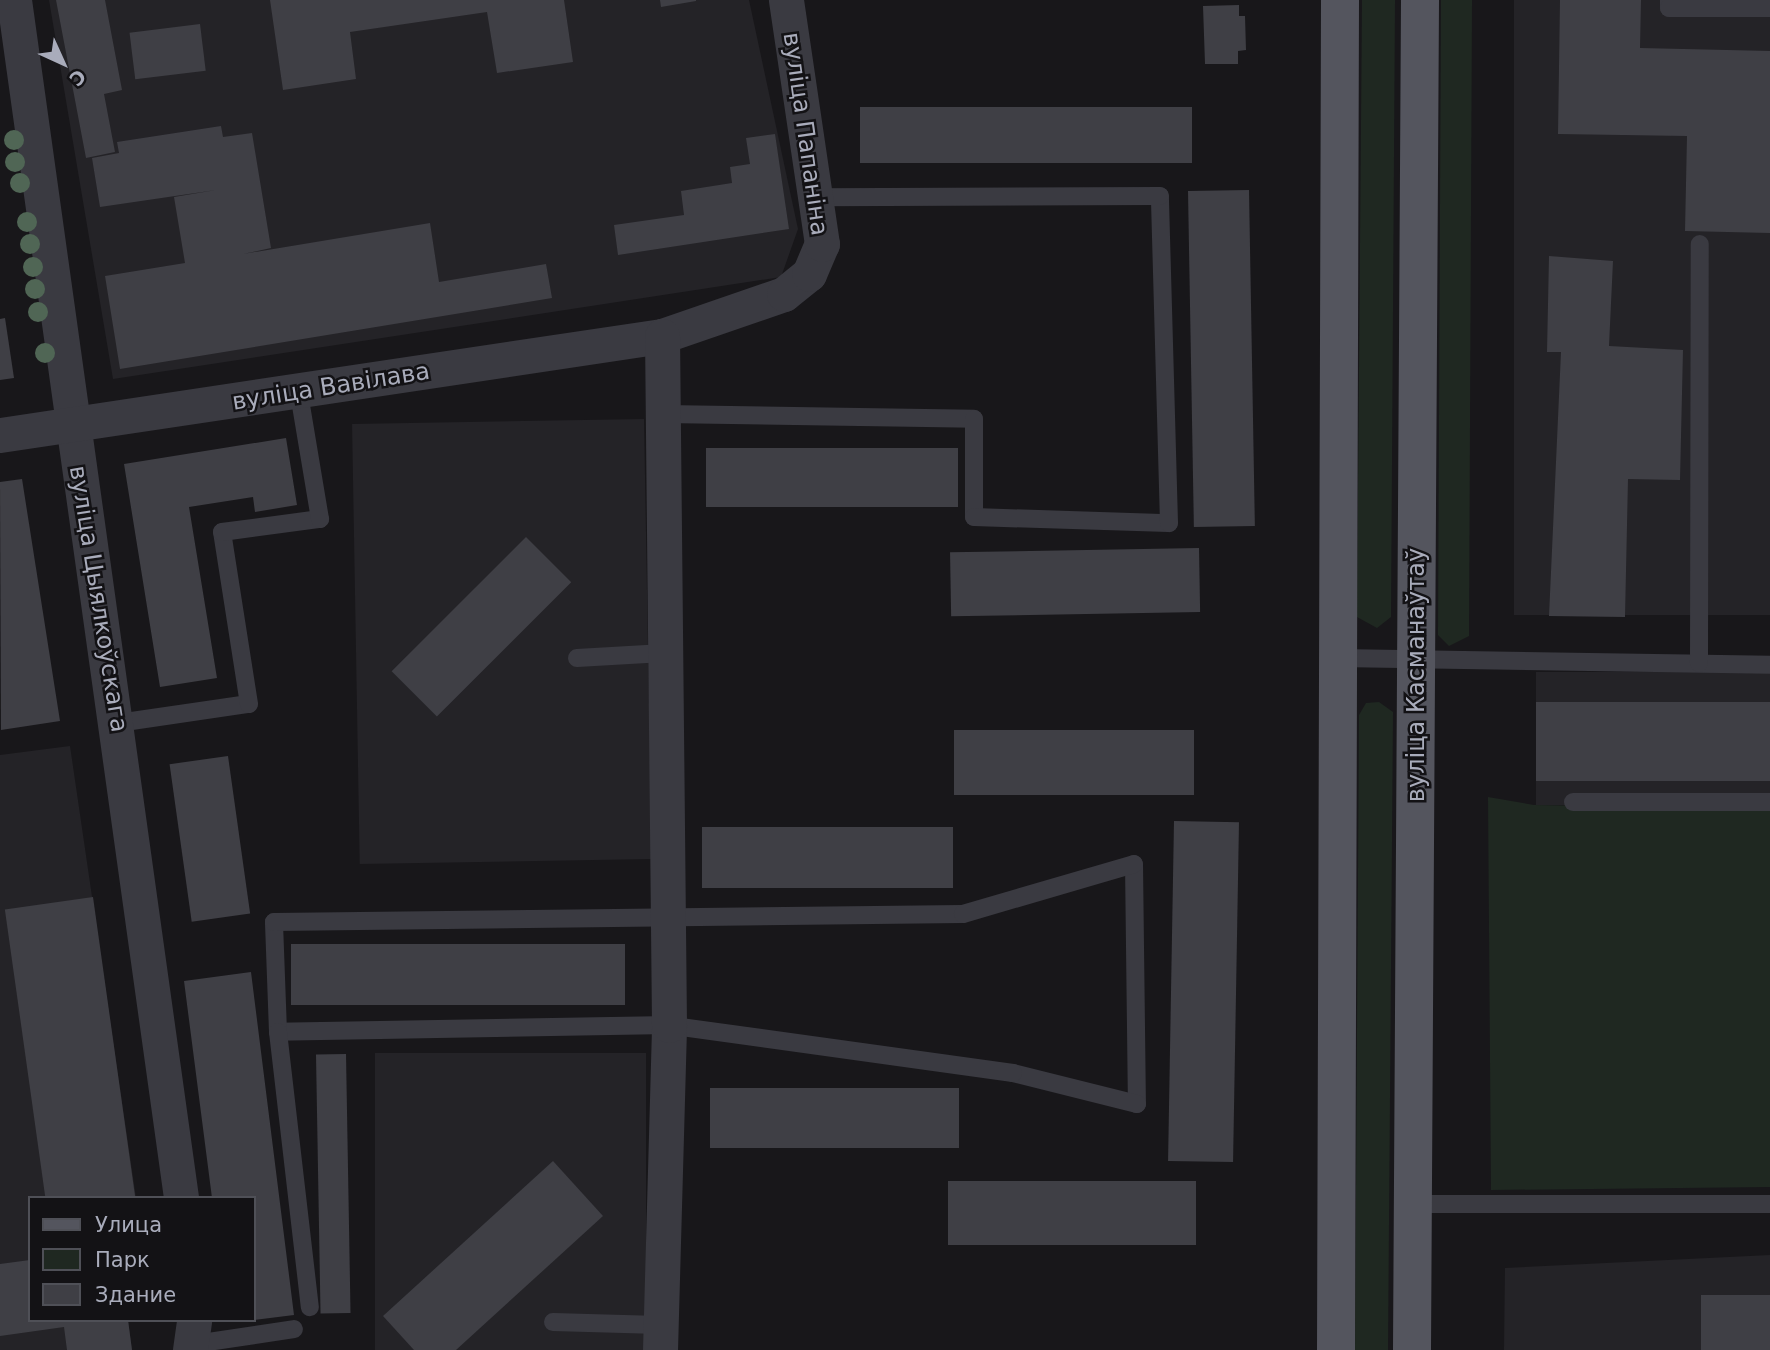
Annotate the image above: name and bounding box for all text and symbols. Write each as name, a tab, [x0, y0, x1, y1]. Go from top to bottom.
north arrow	[28, 28, 98, 98]
street label: вуліца Папаніна	[776, 31, 834, 237]
text: С	[65, 65, 91, 91]
street label: вуліца Вавілава	[230, 357, 432, 417]
street label: вуліца Цыялкоўскага	[63, 464, 133, 734]
street label: вуліца Касманаўтаў	[1403, 548, 1431, 802]
legend	[28, 1196, 256, 1322]
text: Улица	[95, 1213, 162, 1237]
text: Парк	[95, 1248, 150, 1272]
text: Здание	[95, 1283, 176, 1307]

